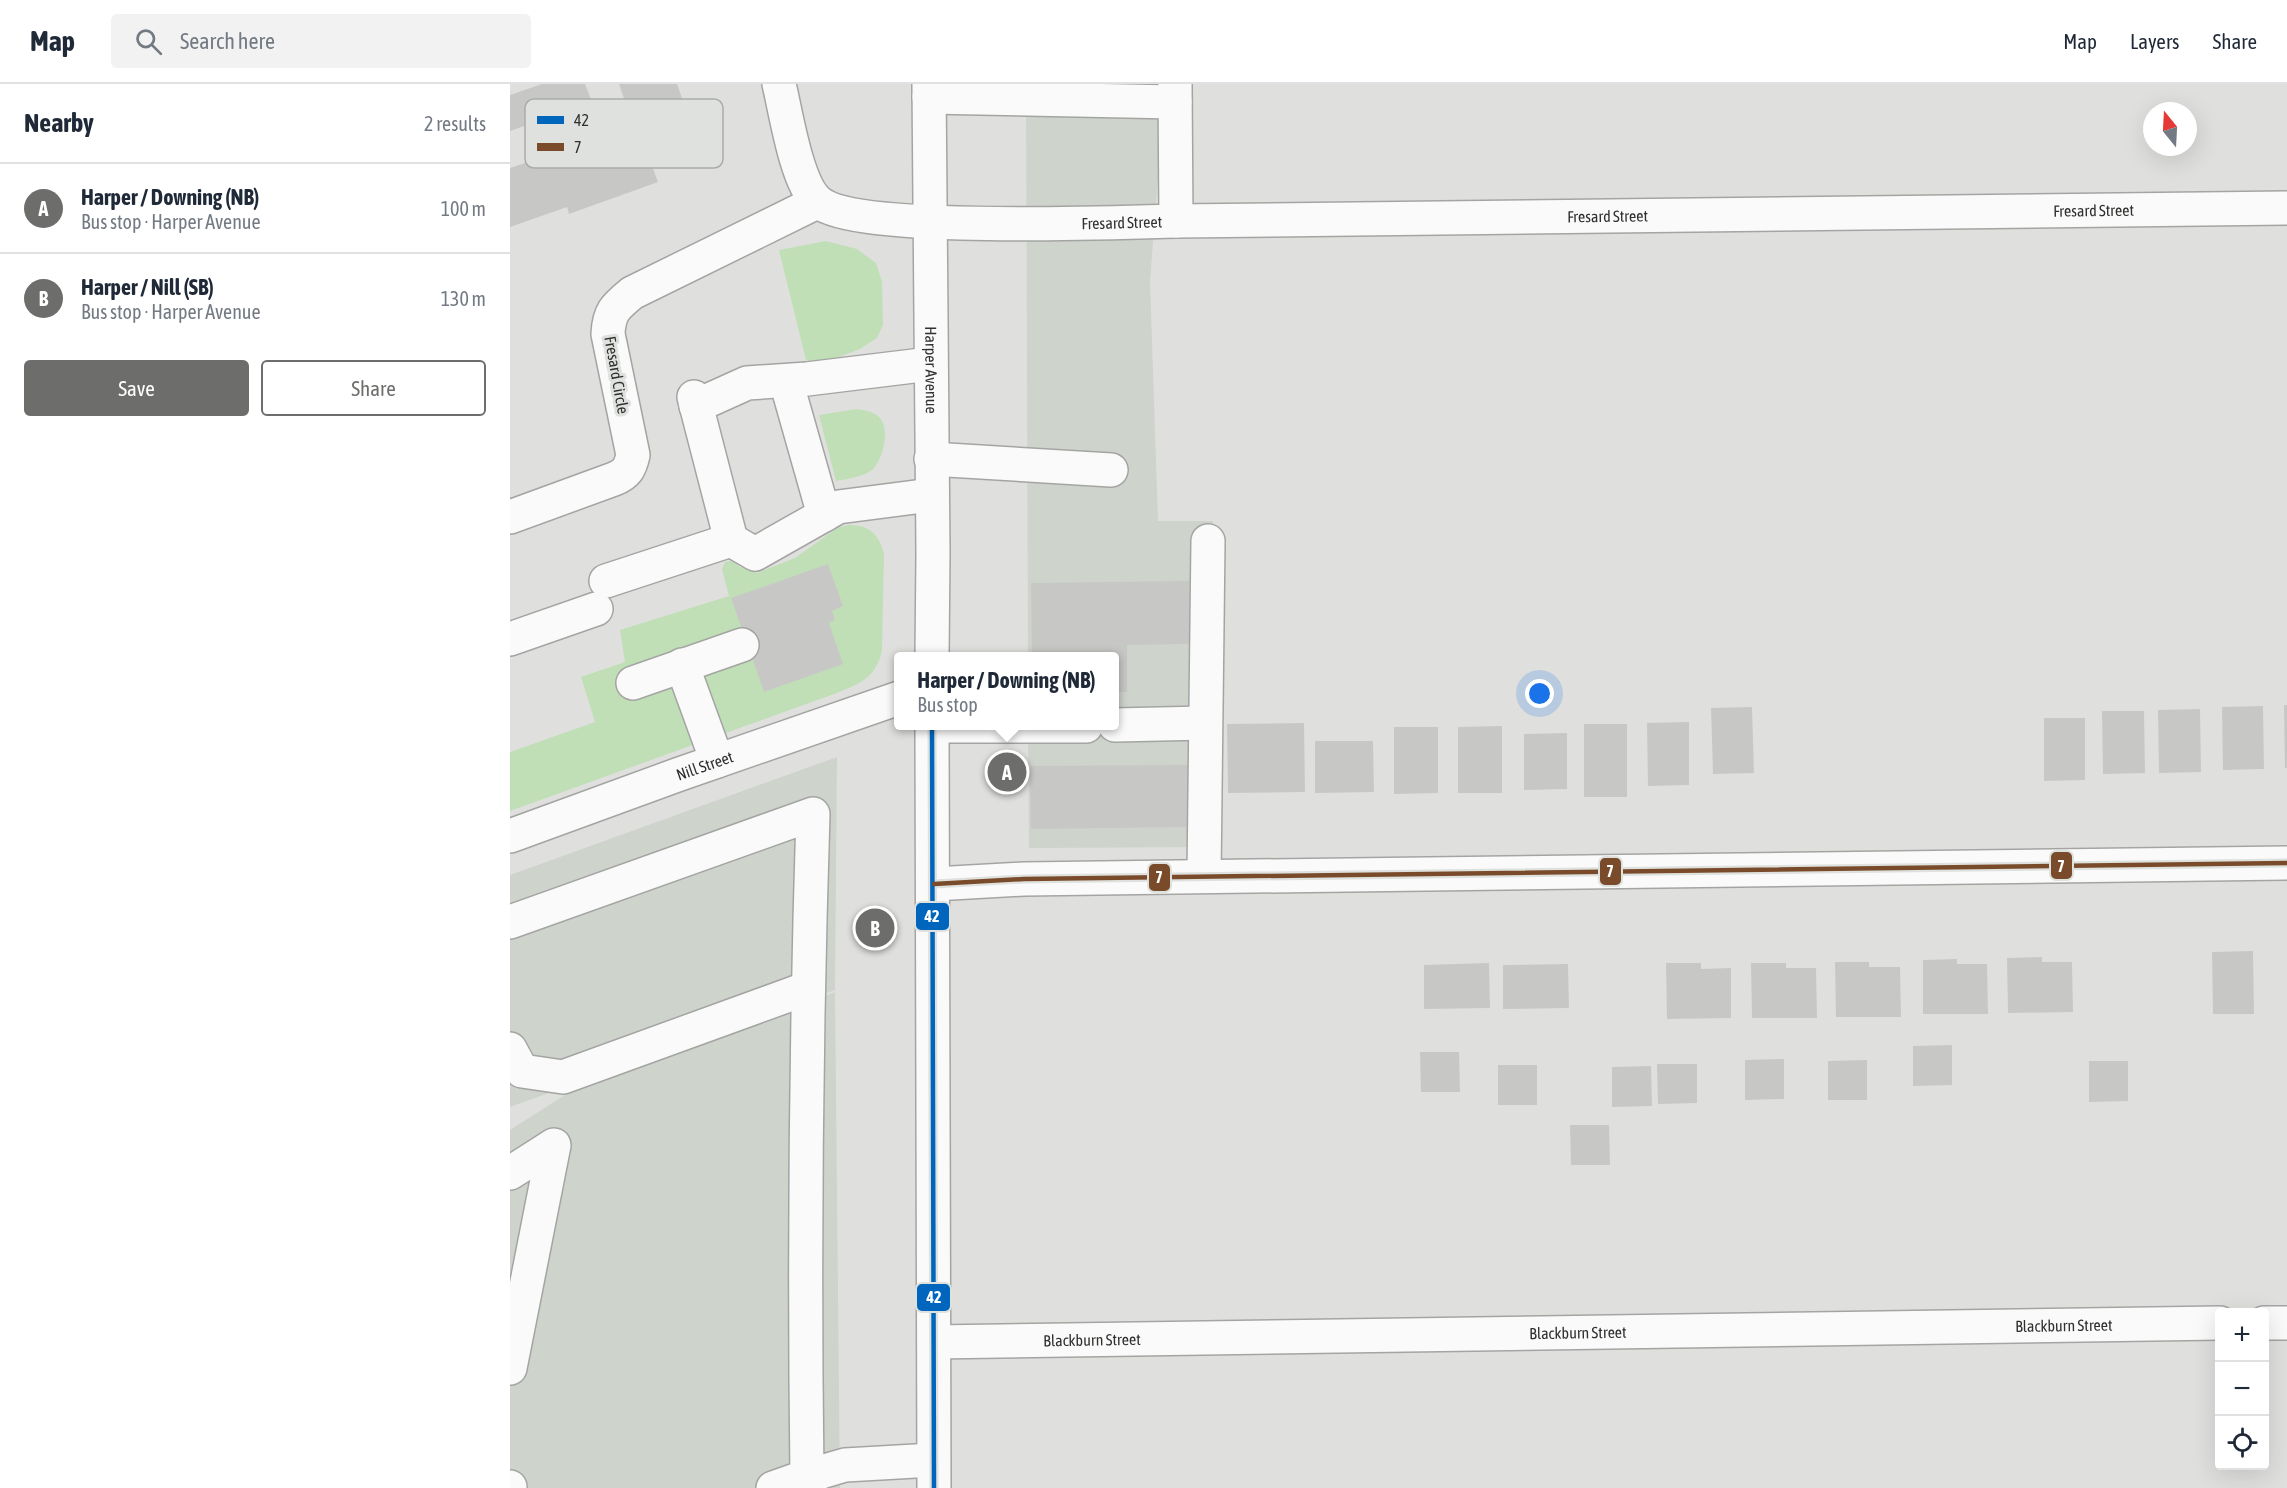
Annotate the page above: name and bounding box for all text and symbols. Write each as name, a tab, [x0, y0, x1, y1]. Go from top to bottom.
search box	[111, 14, 531, 68]
text: Map	[30, 25, 75, 57]
icon: search	[132, 25, 165, 58]
text: Search here	[180, 28, 275, 54]
text: Map	[2063, 29, 2097, 53]
text: Layers	[2130, 29, 2180, 53]
text: Share	[2213, 29, 2257, 53]
legend	[525, 99, 723, 168]
north arrow	[2143, 102, 2197, 156]
text: Nearby	[24, 108, 94, 138]
text: 42	[574, 111, 589, 129]
text: 2 results	[424, 112, 486, 135]
text: 7	[574, 138, 582, 156]
text: Harper / Downing (NB)	[81, 184, 259, 210]
text: A	[39, 197, 48, 220]
text: 100 m	[441, 197, 486, 220]
street label: Fresard Street	[2053, 201, 2135, 220]
street label: Fresard Street	[1567, 206, 1649, 225]
text: Bus stop · Harper Avenue	[81, 210, 261, 233]
street label: Fresard Street	[1081, 212, 1163, 232]
text: Harper / Nill (SB)	[81, 274, 214, 300]
text: B	[39, 287, 48, 310]
text: 130 m	[441, 287, 486, 310]
text: Bus stop · Harper Avenue	[81, 300, 261, 323]
street label: Harper Avenue	[921, 326, 941, 414]
street label: Fresard Circle	[601, 335, 633, 415]
button: Save	[24, 360, 249, 416]
button: Share	[261, 360, 486, 416]
popup	[894, 652, 1119, 730]
text: Harper / Downing (NB)	[917, 667, 1096, 693]
your location	[1525, 679, 1554, 708]
text: Bus stop	[917, 693, 978, 716]
street label: Nill Street	[674, 747, 736, 784]
pin: A	[988, 750, 1026, 794]
line badge: 7	[2050, 851, 2073, 880]
line badge: 7	[1599, 857, 1622, 886]
text: 7	[2057, 857, 2065, 875]
text: 7	[1606, 862, 1614, 880]
line badge: 7	[1148, 863, 1171, 892]
text: 7	[1155, 868, 1163, 886]
line badge: 42	[915, 902, 950, 931]
pin: B	[856, 906, 895, 950]
text: 42	[923, 907, 940, 925]
line badge: 42	[916, 1283, 951, 1312]
text: 42	[925, 1288, 942, 1306]
map controls	[2215, 1308, 2269, 1470]
button: +	[2215, 1308, 2269, 1362]
street label: Blackburn Street	[2015, 1316, 2113, 1335]
street label: Blackburn Street	[1529, 1323, 1627, 1342]
street label: Blackburn Street	[1043, 1330, 1141, 1349]
button: −	[2215, 1362, 2269, 1416]
button: locate	[2215, 1416, 2269, 1470]

